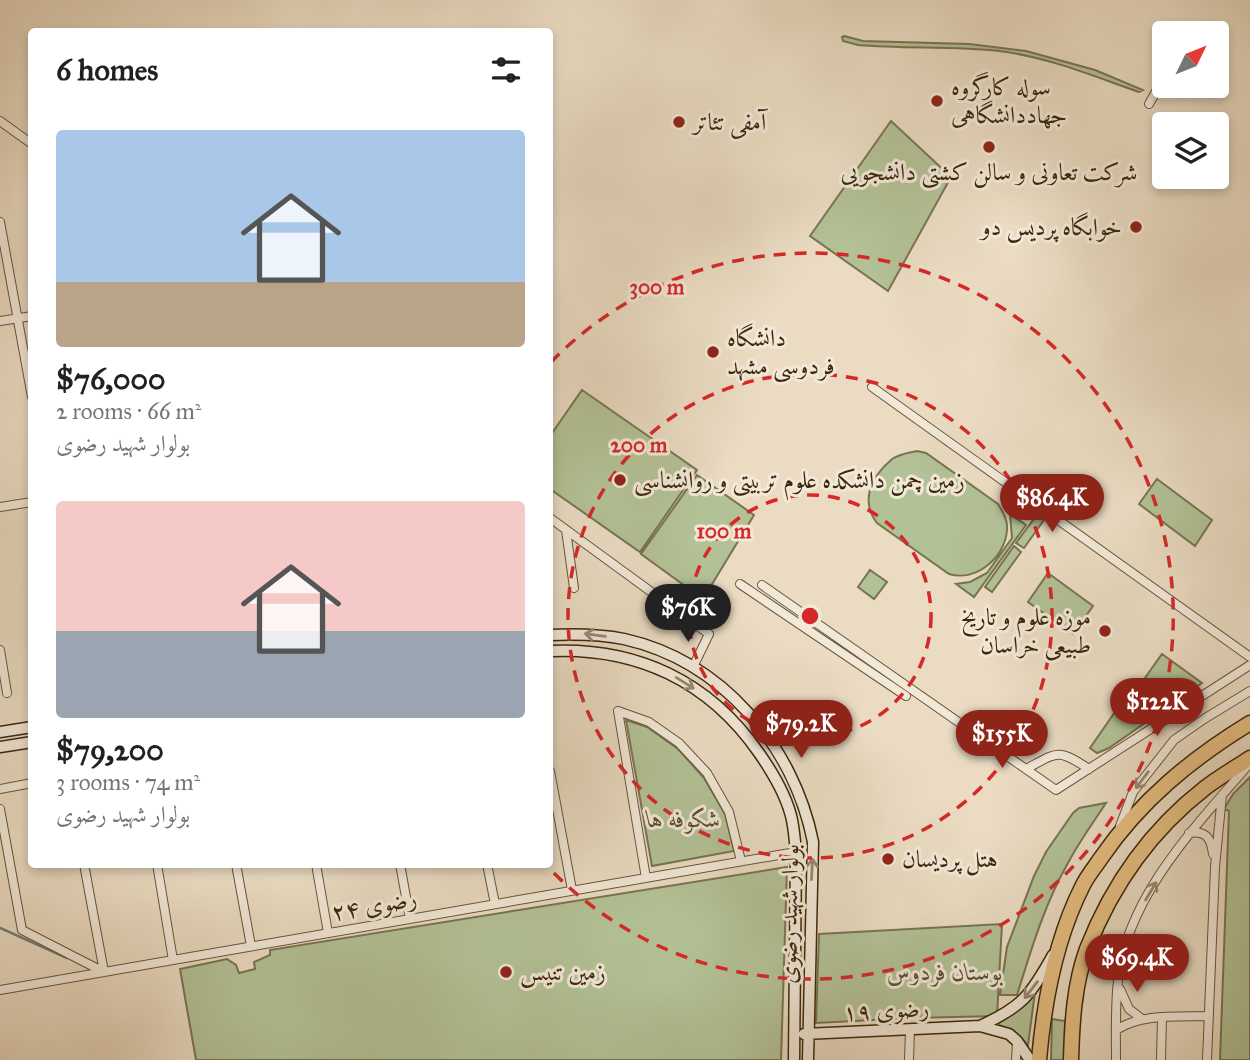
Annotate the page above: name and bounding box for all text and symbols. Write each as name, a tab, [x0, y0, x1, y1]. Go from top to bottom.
north arrow	[1152, 21, 1228, 98]
map controls	[1152, 21, 1229, 189]
icon: filters	[487, 51, 525, 89]
text: 6 homes	[56, 52, 158, 88]
place label: سوله کارگروه جهاددانشگاهی	[951, 71, 1067, 130]
marker: سوله کارگروه جهاددانشگاهی	[929, 93, 945, 109]
place label: آمفی تئاتر	[690, 107, 769, 139]
button: layers	[1152, 112, 1229, 189]
marker: آمفی تئاتر	[671, 114, 687, 130]
marker: شرکت تعاونی و سالن کشتی دانشجویی	[981, 139, 997, 155]
place label: شرکت تعاونی و سالن کشتی دانشجویی	[840, 157, 1138, 189]
icon: home	[228, 175, 354, 301]
place label: خوابگاه پردیس دو	[978, 212, 1122, 243]
marker: خوابگاه پردیس دو	[1128, 219, 1144, 235]
text: 300 m	[629, 274, 685, 300]
place label: دانشگاه فردوسی مشهد	[727, 323, 834, 383]
marker: دانشگاه فردوسی مشهد	[705, 344, 721, 360]
text: $76,000	[56, 361, 165, 397]
text: 2 rooms · 66 m²	[56, 397, 201, 425]
text: بولوار شهید رضوی	[56, 429, 190, 457]
text: 200 m	[611, 432, 668, 458]
place label: زمین چمن دانشکده علوم تربیتی و روانشناسی	[634, 465, 965, 501]
marker: زمین چمن دانشکده علوم تربیتی و روانشناسی	[612, 472, 628, 488]
pin: $86.4K	[995, 475, 1109, 534]
text: $86.4K	[1016, 483, 1088, 511]
text: 100 m	[697, 518, 752, 544]
icon: home	[228, 546, 354, 672]
pin: $76K	[647, 584, 729, 644]
text: $76K	[661, 593, 715, 621]
place label: موزه علوم و تاریخ طبیعی خراسان	[961, 602, 1091, 661]
centre of rings	[798, 604, 822, 628]
marker: موزه علوم و تاریخ طبیعی خراسان	[1097, 623, 1113, 639]
one-way arrow	[584, 629, 607, 642]
one-way arrow	[675, 675, 694, 690]
pin: $122K	[1108, 678, 1206, 738]
text: $122K	[1126, 687, 1188, 715]
pin: $79.2K	[744, 700, 858, 760]
text: $79.2K	[766, 709, 836, 737]
pin: $155K	[953, 710, 1051, 770]
text: $155K	[972, 719, 1032, 747]
text: $79,200	[56, 732, 164, 768]
text: 3 rooms · 74 m²	[56, 768, 200, 796]
one-way arrow	[1134, 770, 1149, 789]
text: بولوار شهید رضوی	[56, 800, 190, 828]
park label: شکوفه ها	[645, 804, 721, 834]
street label: بولوار شهید رضوی	[773, 844, 805, 984]
place label: هتل پردیسان	[902, 844, 998, 876]
marker: هتل پردیسان	[880, 851, 896, 867]
one-way arrow	[806, 858, 819, 881]
one-way arrow	[1144, 882, 1158, 902]
street label: رضوی ۲۴	[329, 883, 419, 927]
pin: $69.4K	[1080, 934, 1194, 994]
text: $69.4K	[1101, 943, 1173, 971]
place label: زمین تنیس	[520, 957, 606, 988]
park label: بوستان فردوس	[887, 957, 1004, 987]
marker: زمین تنیس	[498, 964, 514, 980]
one-way arrow	[1024, 980, 1039, 998]
street label: رضوی ۱۹	[842, 993, 930, 1027]

